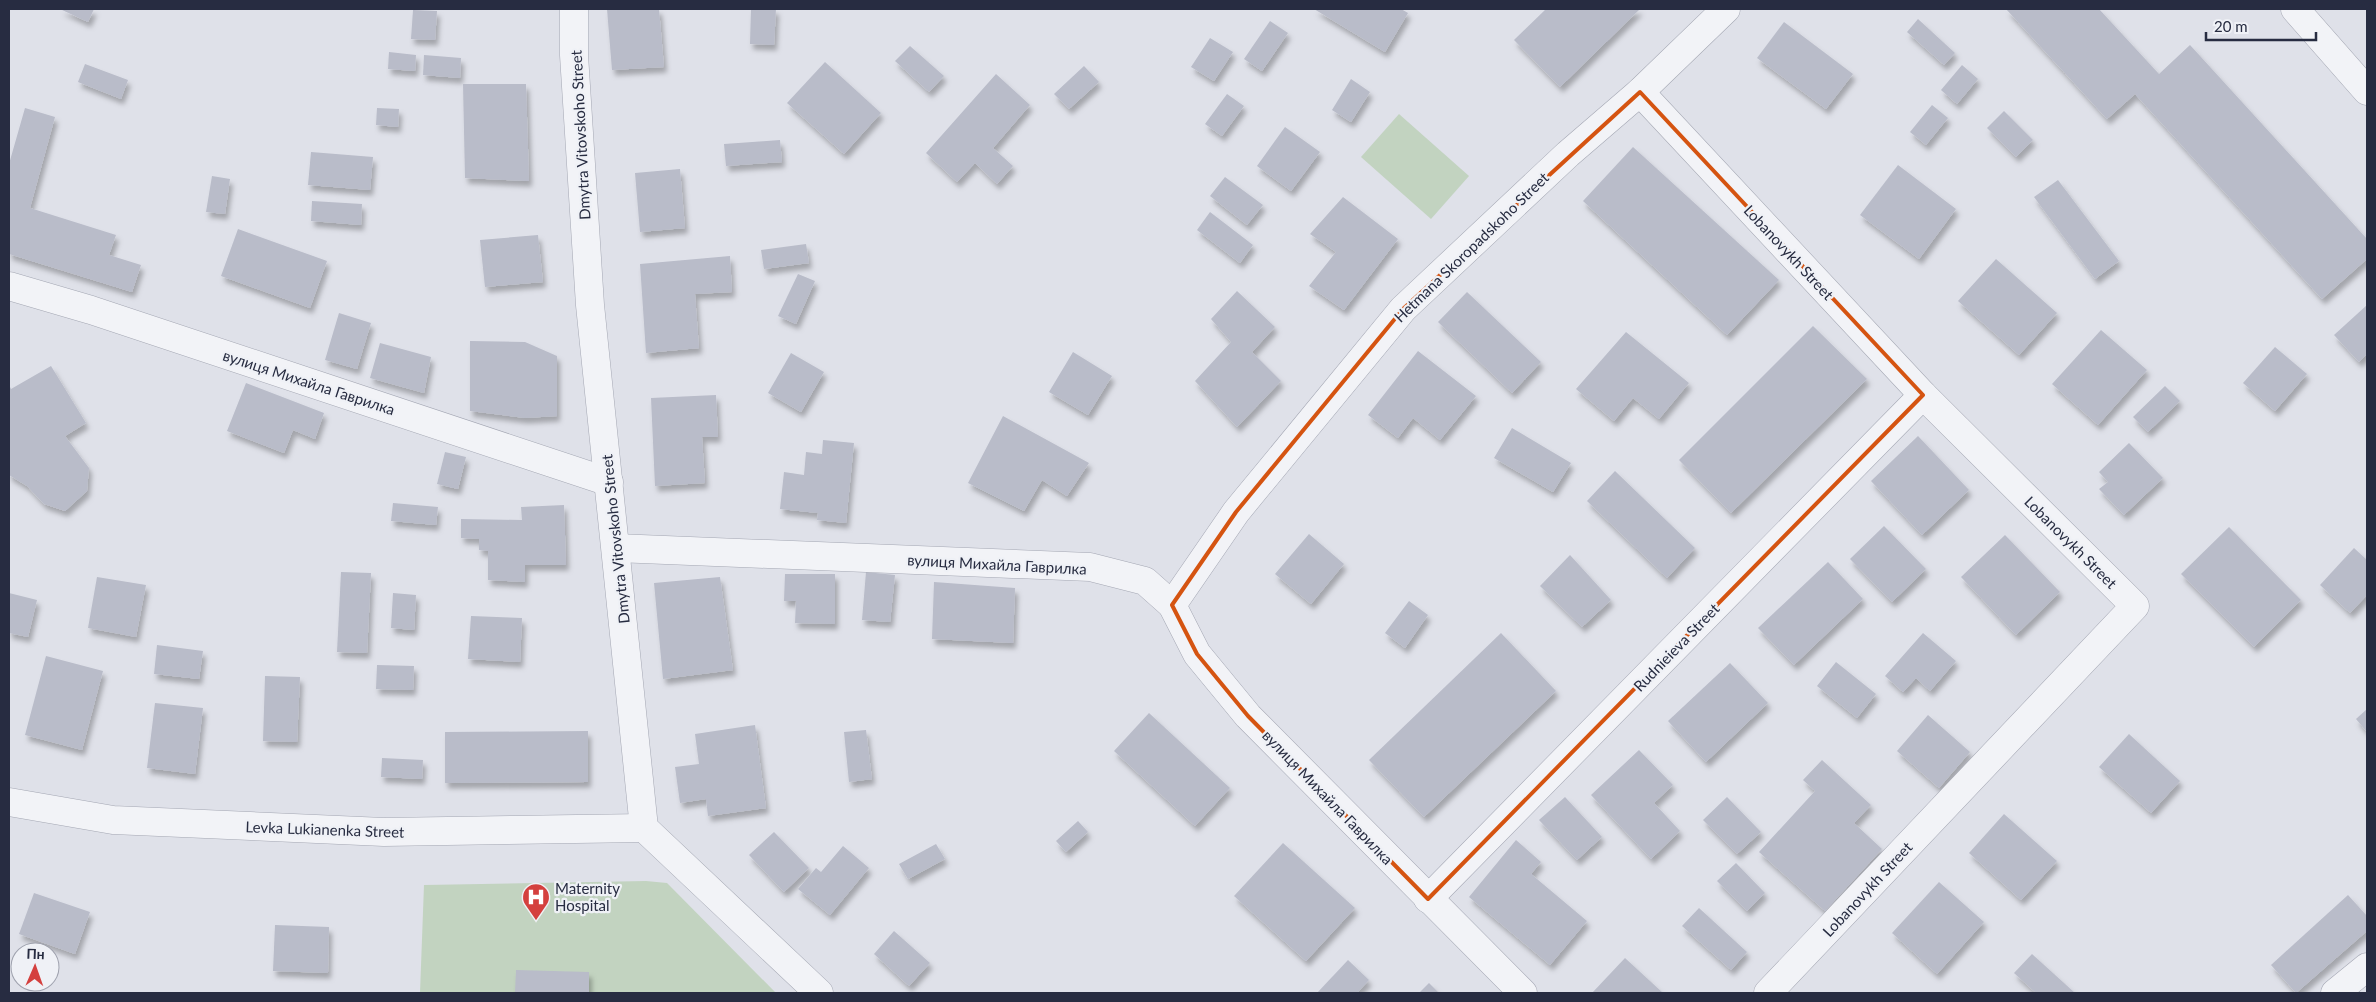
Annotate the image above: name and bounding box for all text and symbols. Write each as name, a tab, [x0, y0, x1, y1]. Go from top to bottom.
scale bar	[2206, 10, 2316, 42]
text: 20 m	[2214, 17, 2248, 35]
street label: Dmytra Vitovskoho Street	[567, 49, 593, 220]
street label: Hetmana Skoropadskoho Street	[1390, 168, 1552, 326]
street label: Lobanovykh Street	[1740, 201, 1838, 304]
street label: вулиця Михайла Гаврилка	[221, 346, 397, 418]
street label: Dmytra Vitovskoho Street	[597, 453, 633, 624]
street label: Lobanovykh Street	[2021, 492, 2121, 592]
street label: вулиця Михайла Гаврилка	[907, 550, 1087, 578]
street label: Rudnieieva Street	[1629, 599, 1723, 695]
street label: вулиця Михайла Гаврилка	[1259, 726, 1397, 868]
street label: Levka Lukianenka Street	[245, 817, 405, 841]
street label: Lobanovykh Street	[1818, 837, 1916, 940]
place label: Maternity Hospital	[555, 879, 620, 914]
hospital icon: Maternity Hospital	[521, 882, 551, 921]
north arrow	[10, 942, 60, 992]
text: Пн	[26, 945, 45, 962]

